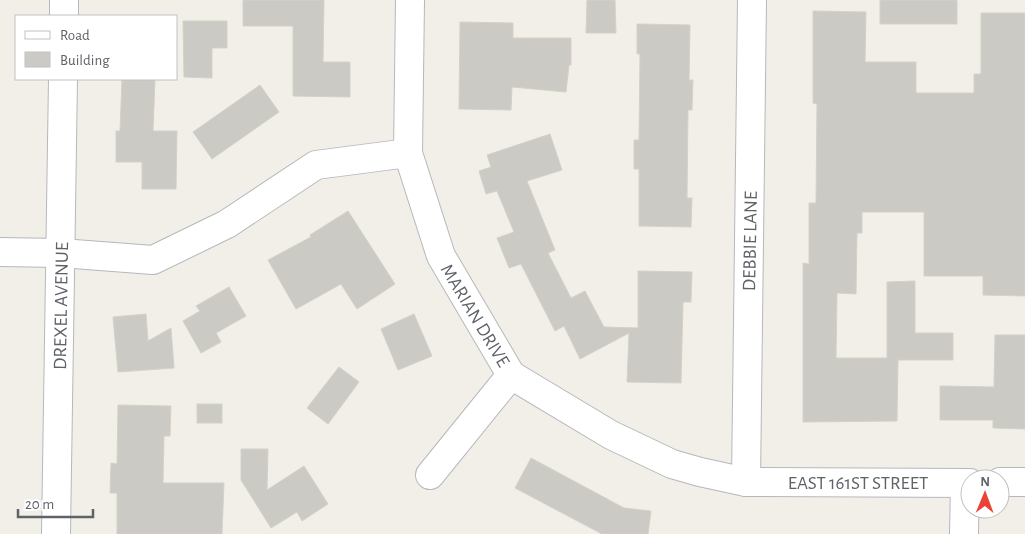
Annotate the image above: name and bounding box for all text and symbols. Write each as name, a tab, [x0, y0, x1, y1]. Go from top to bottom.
legend	[15, 15, 178, 80]
text: Road	[60, 28, 90, 43]
text: Building	[60, 53, 110, 68]
street label: DEBBIE LANE	[740, 191, 761, 291]
street label: DREXEL AVENUE	[51, 242, 72, 370]
street label: MARIAN DRIVE	[437, 261, 513, 370]
north arrow	[960, 469, 1010, 519]
street label: EAST 161ST STREET	[788, 474, 928, 493]
text: N	[980, 475, 990, 489]
scale bar	[18, 486, 92, 518]
text: 20 m	[25, 497, 54, 512]

